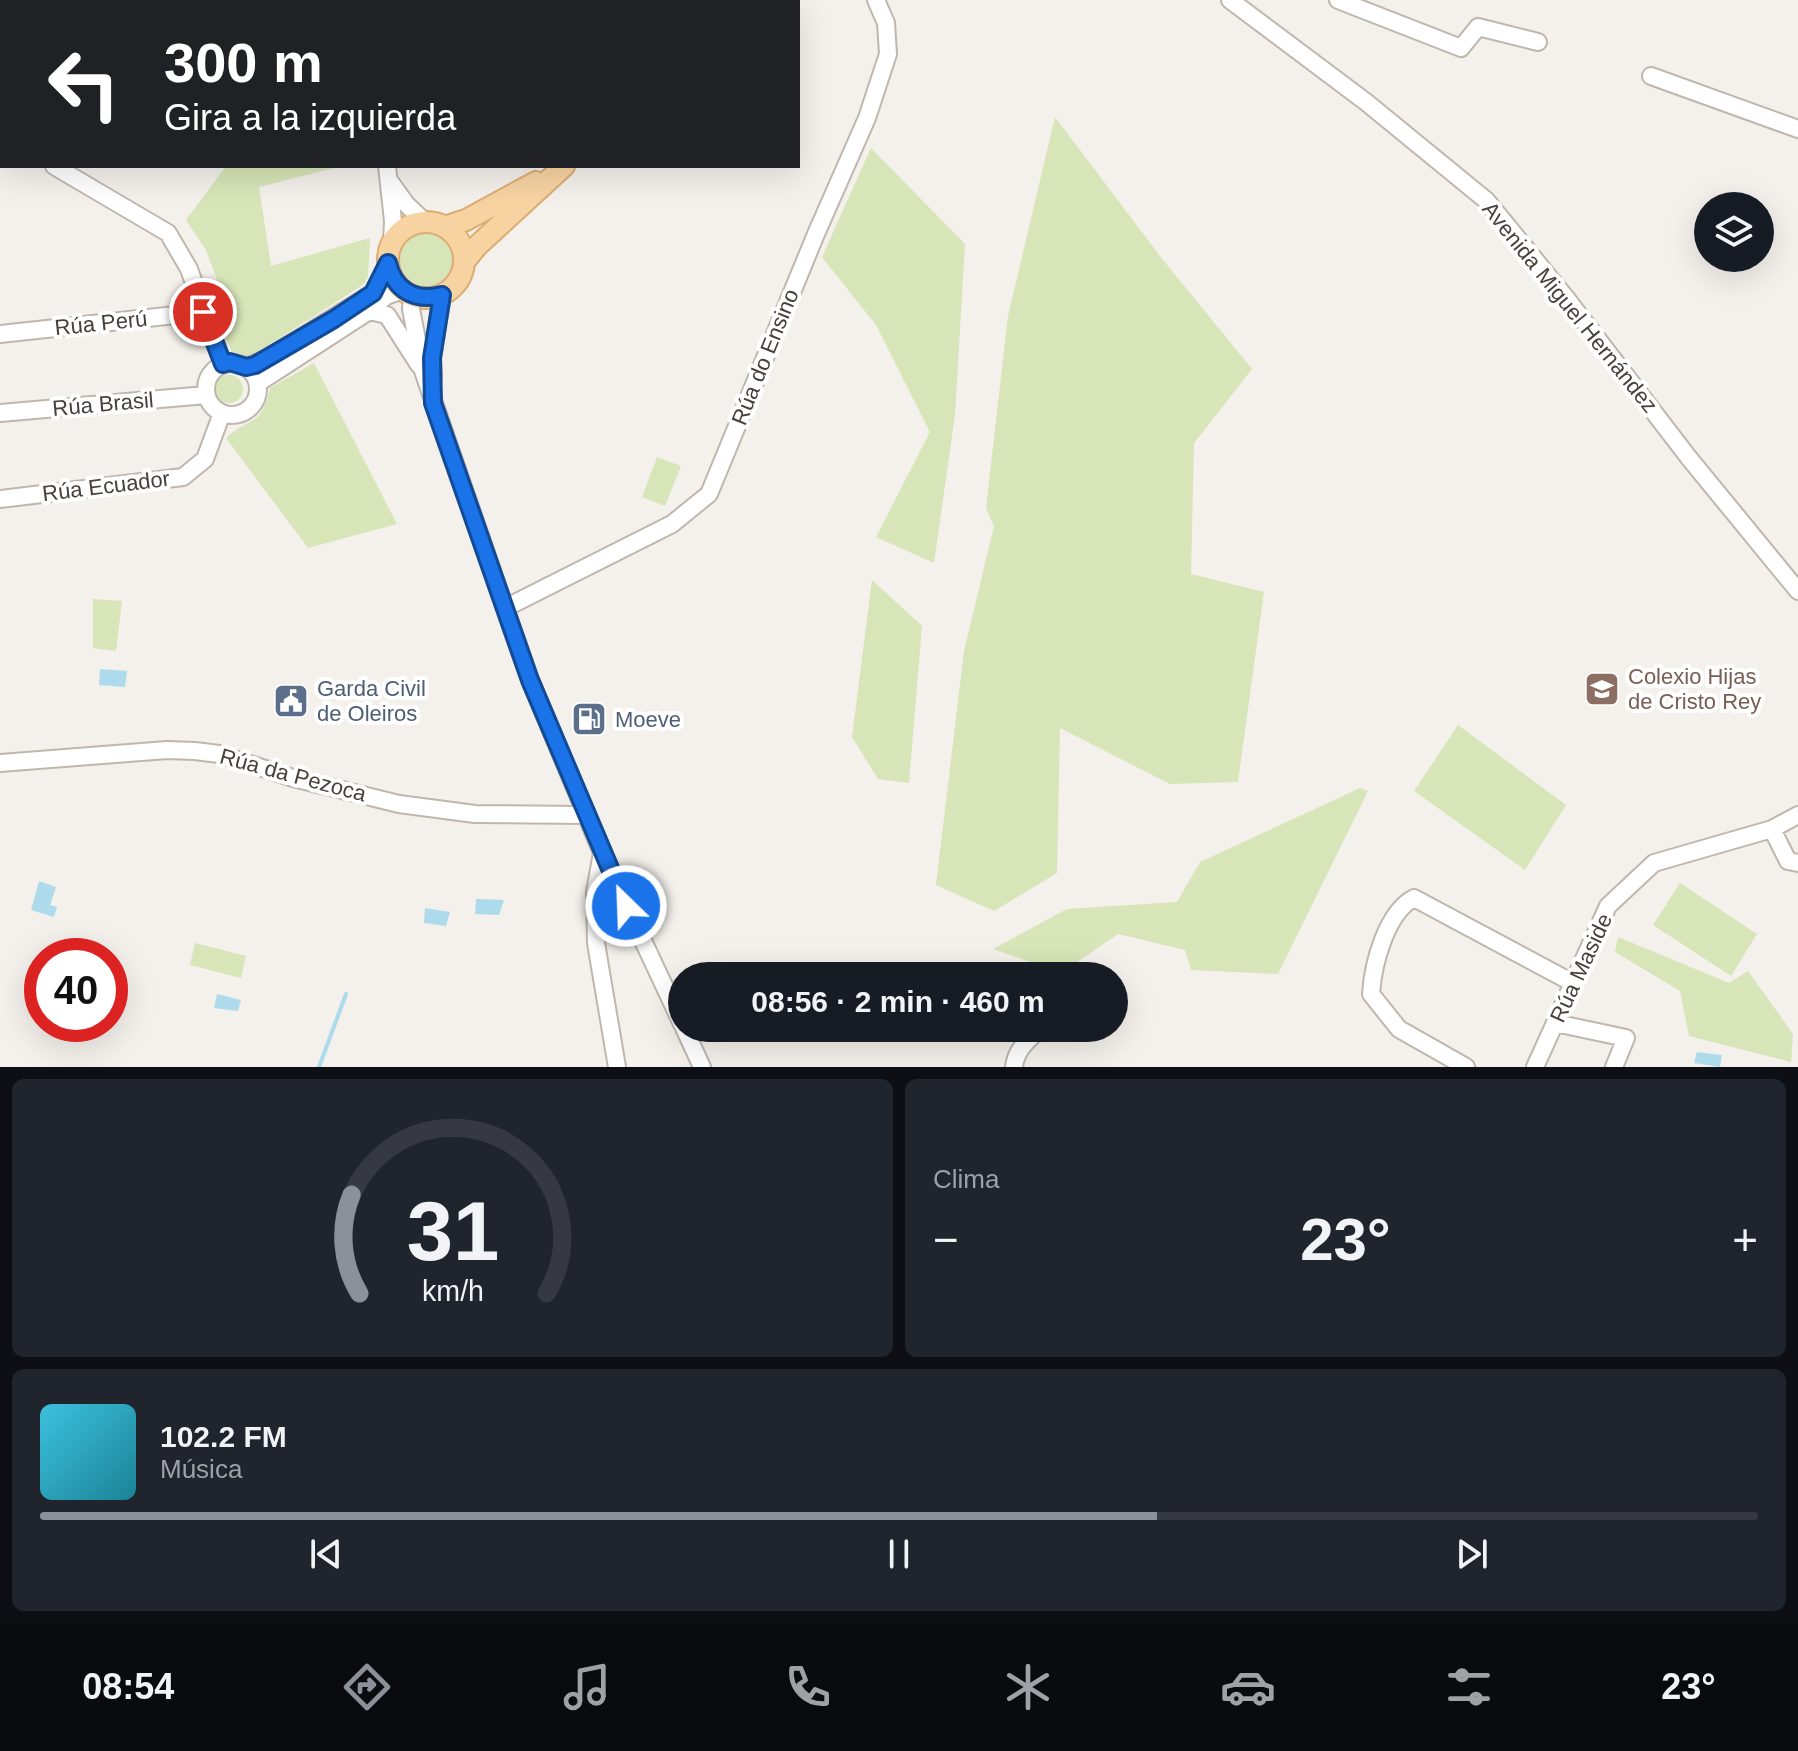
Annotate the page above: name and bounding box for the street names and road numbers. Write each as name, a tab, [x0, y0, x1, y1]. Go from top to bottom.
street label: Avenida Miguel Hernández	[1477, 197, 1663, 417]
street label: Rúa do Ensino	[726, 285, 804, 429]
street label: Rúa Perú	[53, 306, 149, 340]
street label: Rúa Brasil	[51, 387, 155, 421]
street label: Rúa Ecuador	[41, 466, 171, 506]
street label: Rúa da Pezoca	[217, 743, 370, 807]
street label: Rúa Maside	[1545, 910, 1617, 1026]

